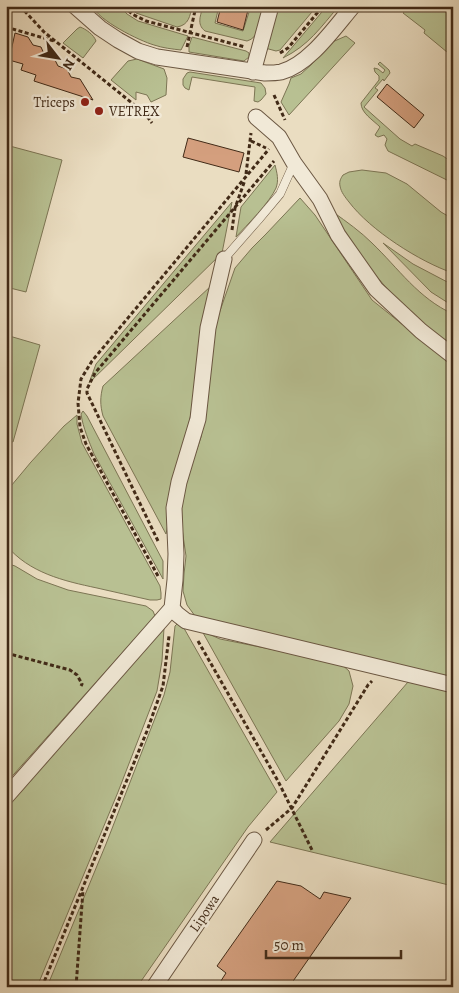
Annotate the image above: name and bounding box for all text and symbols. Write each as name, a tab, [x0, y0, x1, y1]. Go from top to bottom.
north arrow	[32, 32, 82, 82]
text: N	[58, 55, 79, 74]
place label: Triceps	[33, 93, 75, 112]
marker: Triceps	[79, 96, 91, 108]
place label: VETREX	[108, 102, 160, 121]
marker: VETREX	[93, 105, 105, 117]
street label: Lipowa	[185, 890, 224, 936]
scale bar	[266, 928, 402, 960]
text: 50 m	[274, 935, 304, 955]

